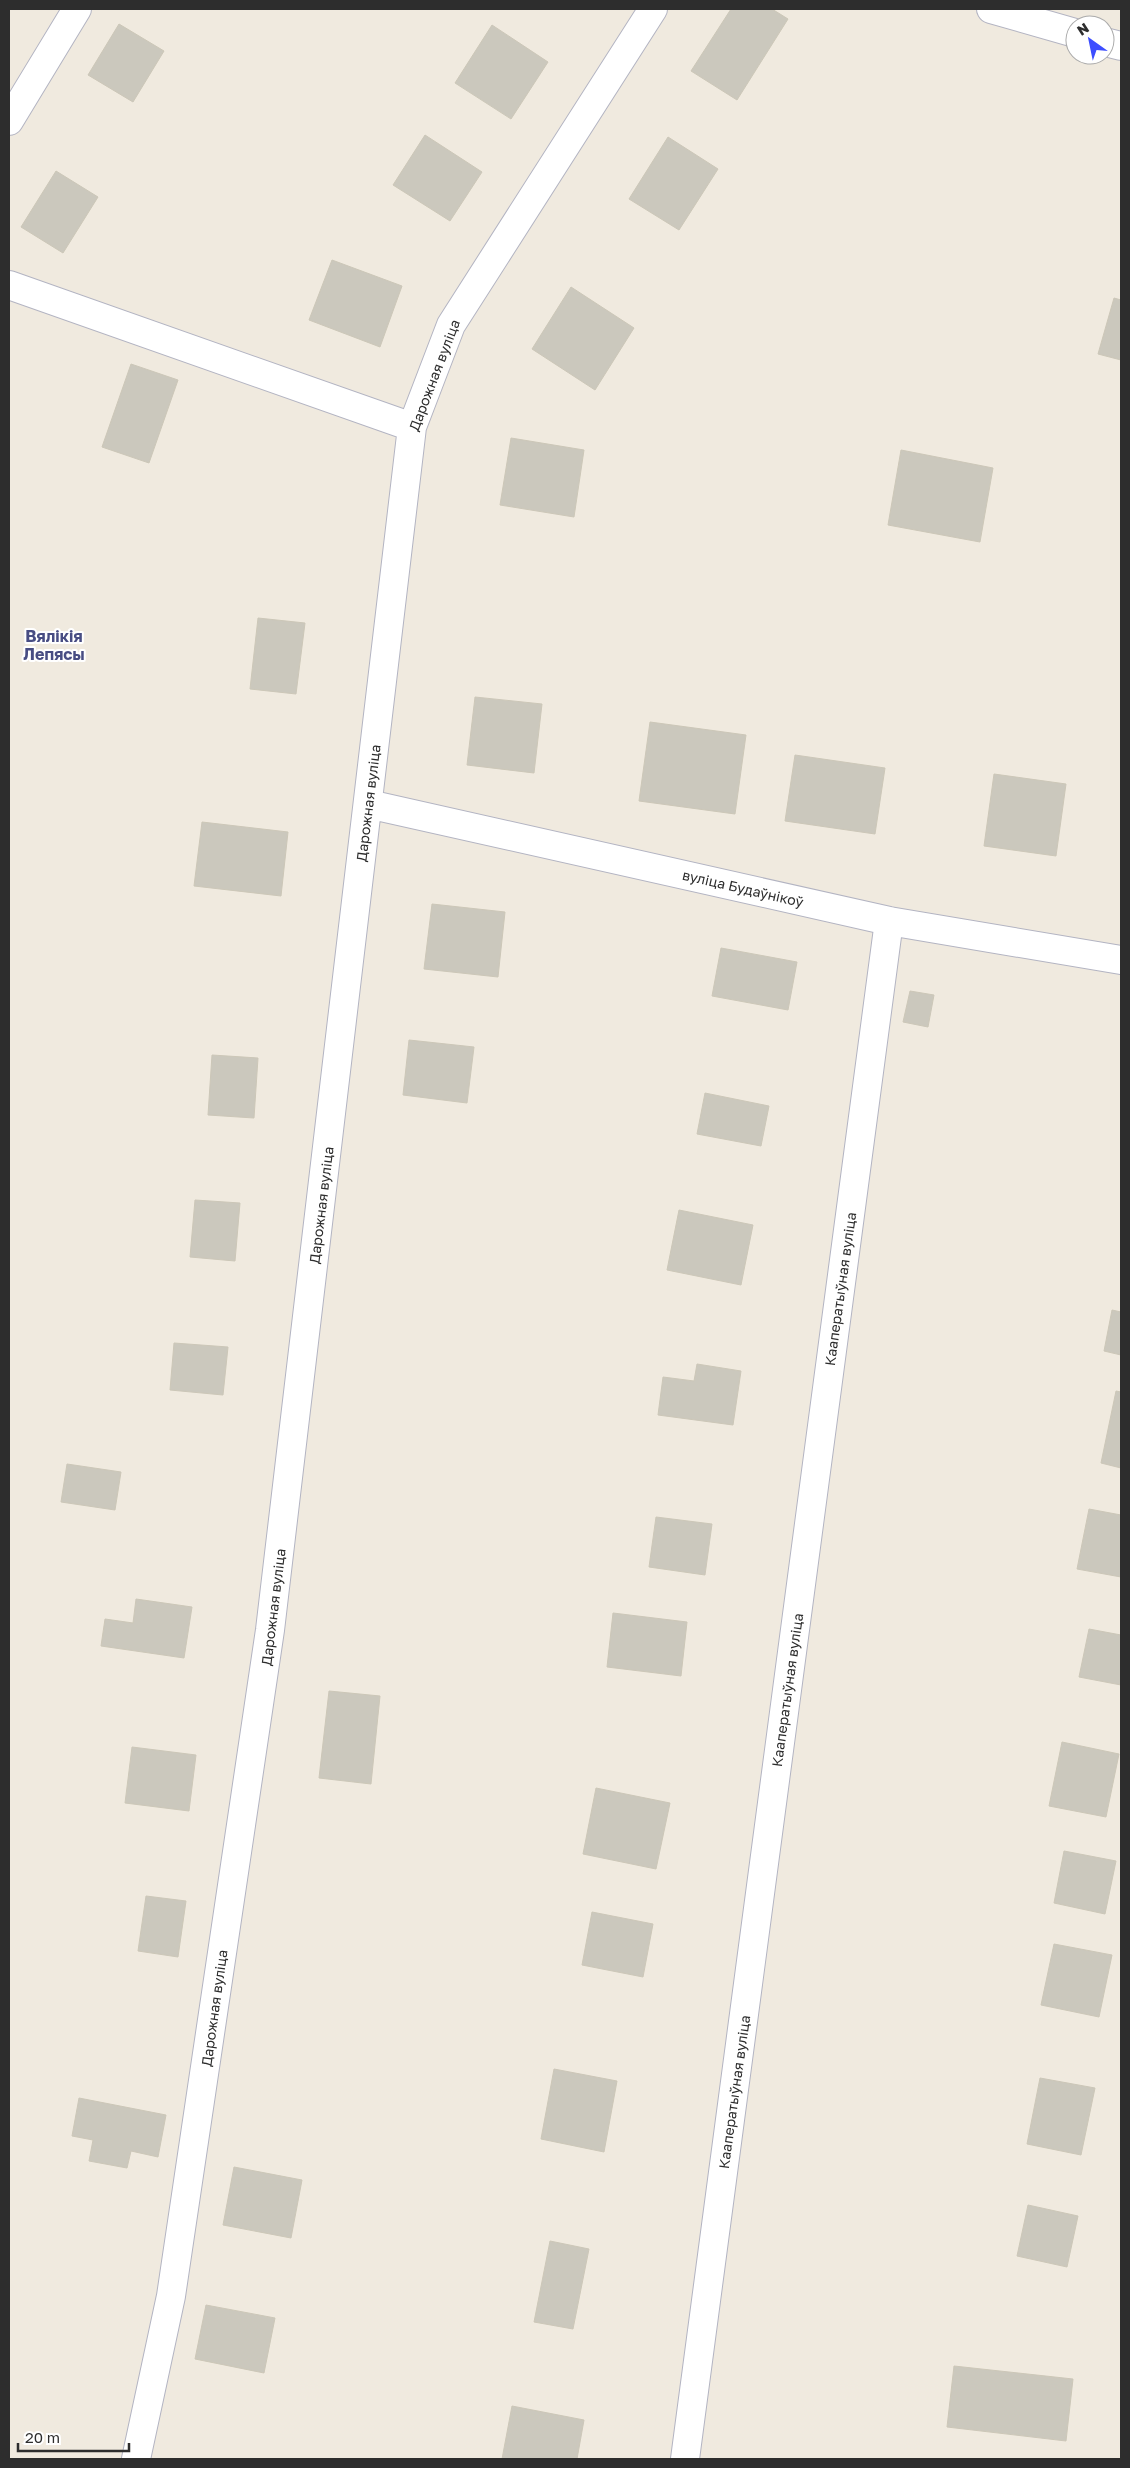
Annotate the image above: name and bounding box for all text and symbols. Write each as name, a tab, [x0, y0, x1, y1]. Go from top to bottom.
north arrow	[1065, 15, 1115, 65]
text: N	[1074, 19, 1092, 39]
street label: Дарожная вуліца	[405, 317, 463, 433]
district label: Вялікія Лепясы	[23, 626, 85, 664]
street label: Дарожная вуліца	[352, 743, 384, 863]
street label: вуліца Будаўнікоў	[681, 866, 805, 910]
street label: Дарожная вуліца	[305, 1145, 337, 1265]
street label: Кааператыўная вуліца	[821, 1211, 859, 1367]
street label: Дарожная вуліца	[257, 1547, 289, 1667]
street label: Кааператыўная вуліца	[768, 1612, 806, 1768]
street label: Дарожная вуліца	[197, 1948, 231, 2068]
street label: Кааператыўная вуліца	[715, 2014, 753, 2170]
scale bar	[18, 2420, 129, 2452]
text: 20 m	[25, 2428, 60, 2446]

